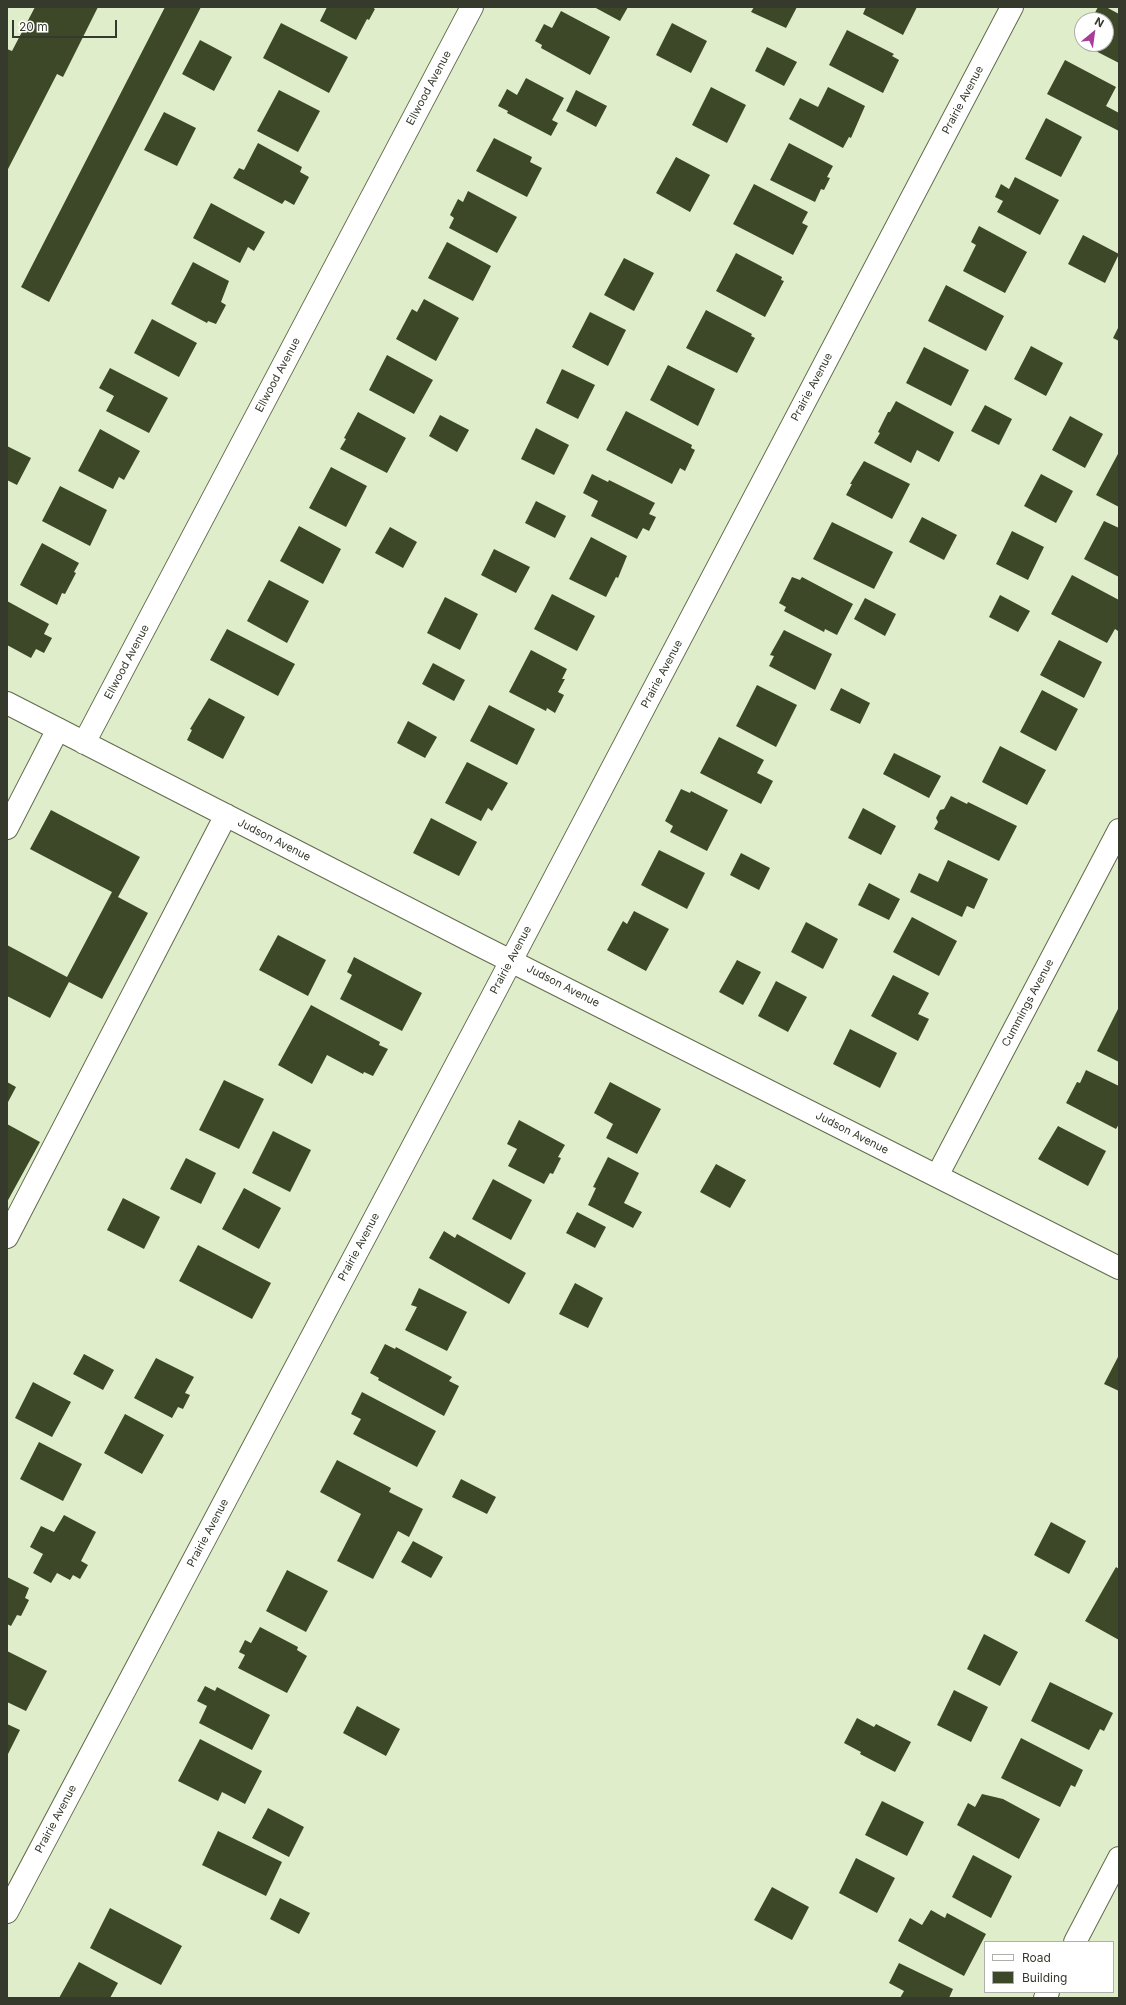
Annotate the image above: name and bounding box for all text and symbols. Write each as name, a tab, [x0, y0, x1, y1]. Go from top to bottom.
scale bar	[14, 12, 119, 38]
north arrow	[1074, 12, 1114, 52]
text: N	[1092, 14, 1106, 31]
text: 20 m	[19, 19, 48, 34]
street label: Ellwood Avenue	[404, 49, 454, 127]
street label: Prairie Avenue	[940, 64, 986, 136]
street label: Ellwood Avenue	[253, 336, 303, 414]
street label: Prairie Avenue	[789, 351, 835, 423]
street label: Ellwood Avenue	[102, 623, 152, 701]
street label: Prairie Avenue	[639, 638, 685, 710]
street label: Judson Avenue	[235, 816, 313, 864]
street label: Prairie Avenue	[488, 924, 534, 996]
street label: Cummings Avenue	[999, 957, 1057, 1049]
street label: Judson Avenue	[524, 962, 602, 1010]
street label: Judson Avenue	[813, 1109, 891, 1157]
street label: Prairie Avenue	[336, 1211, 382, 1283]
street label: Prairie Avenue	[185, 1497, 231, 1569]
street label: Prairie Avenue	[33, 1783, 79, 1855]
legend	[984, 1941, 1114, 1993]
text: Road	[1022, 1950, 1051, 1965]
text: Building	[1022, 1970, 1067, 1985]

